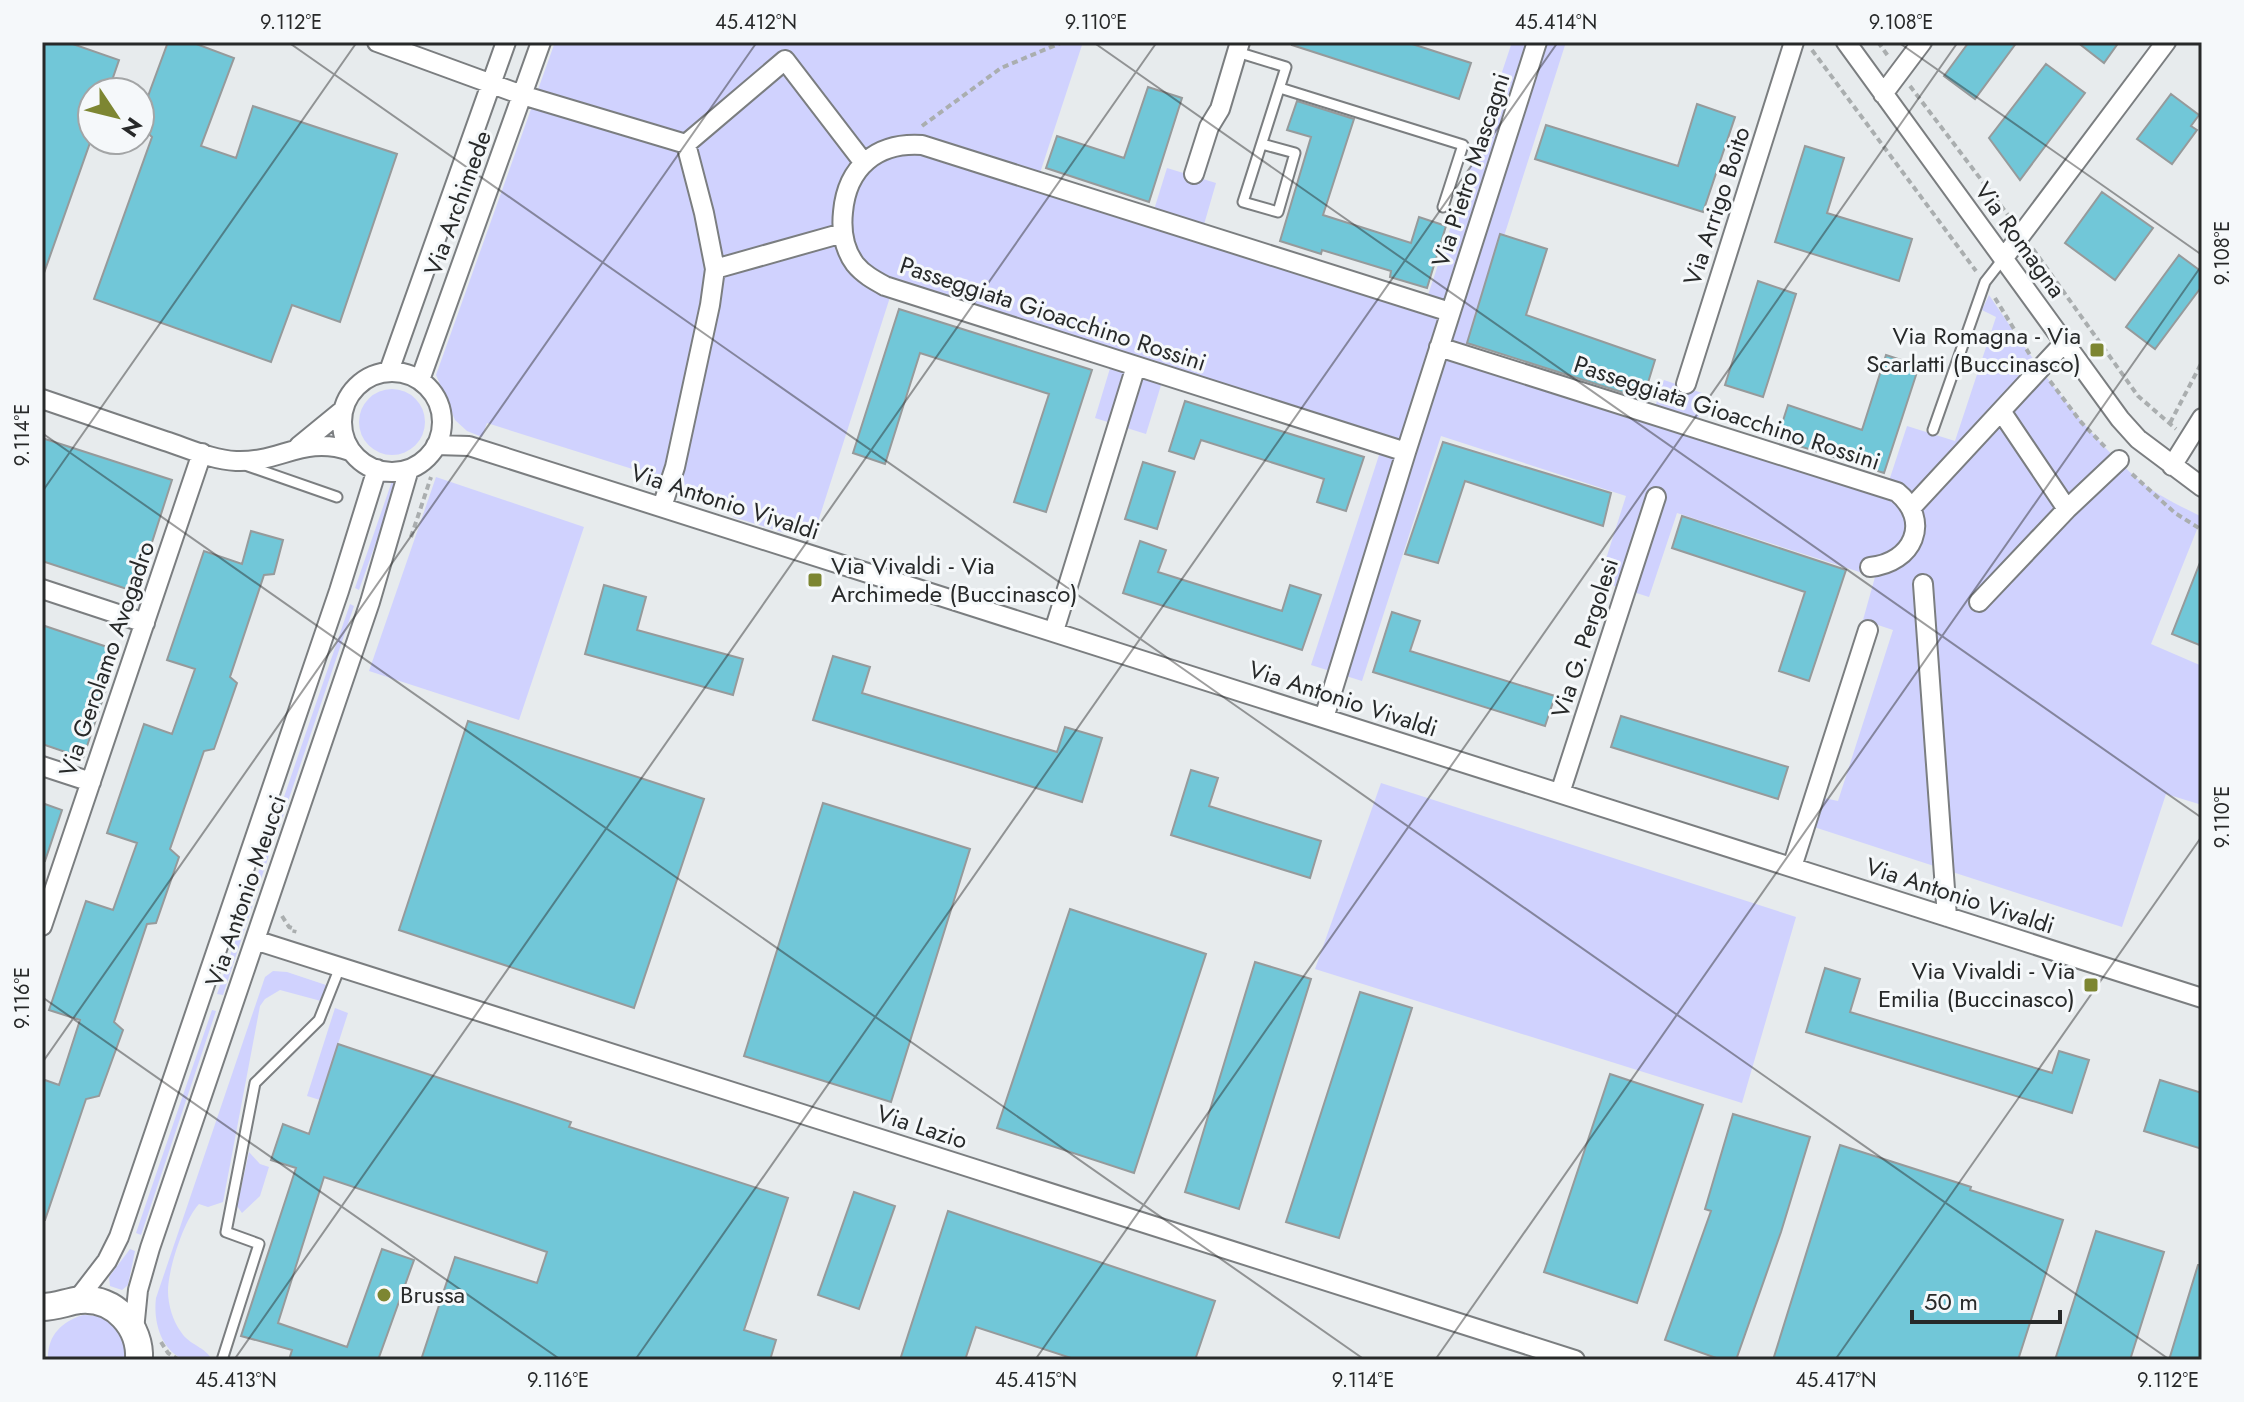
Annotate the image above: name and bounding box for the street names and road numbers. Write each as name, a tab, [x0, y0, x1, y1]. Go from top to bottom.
street label: Via Pietro Mascagni	[1423, 68, 1518, 272]
street label: Via Arrigo Boito	[1674, 122, 1759, 290]
street label: Via Archimede	[415, 125, 500, 280]
street label: Via Romagna	[1966, 175, 2074, 305]
street label: Passeggiata Gioacchino Rossini	[895, 247, 1211, 380]
street label: Passeggiata Gioacchino Rossini	[1569, 346, 1885, 479]
street label: Via Antonio Vivaldi	[626, 454, 824, 549]
street label: Via Gerolamo Avogadro	[50, 537, 163, 781]
street label: Via G. Pergolesi	[1542, 553, 1627, 722]
street label: Via Antonio Vivaldi	[1244, 651, 1442, 746]
street label: Via Antonio Meucci	[196, 790, 295, 991]
street label: Via Antonio Vivaldi	[1861, 848, 2059, 943]
street label: Via Lazio	[872, 1095, 972, 1158]

